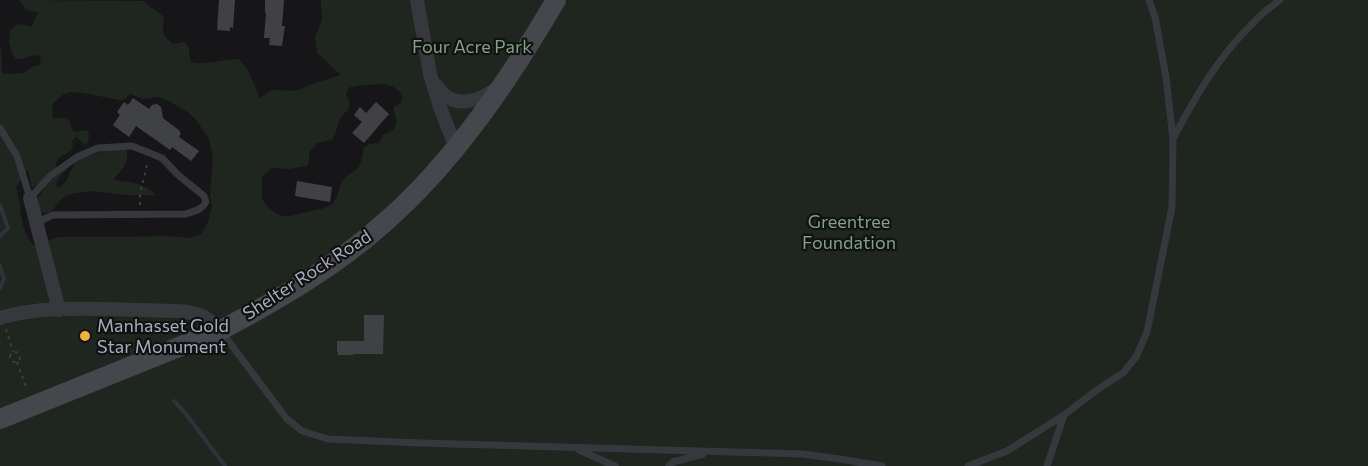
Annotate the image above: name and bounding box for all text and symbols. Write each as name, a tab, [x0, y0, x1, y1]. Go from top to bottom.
park label: Four Acre Park	[412, 36, 532, 58]
park label: Greentree Foundation	[802, 211, 896, 254]
street label: Shelter Rock Road	[239, 225, 375, 325]
place label: Manhasset Gold Star Monument	[97, 315, 229, 358]
marker: Manhasset Gold Star Monument	[78, 329, 92, 343]

